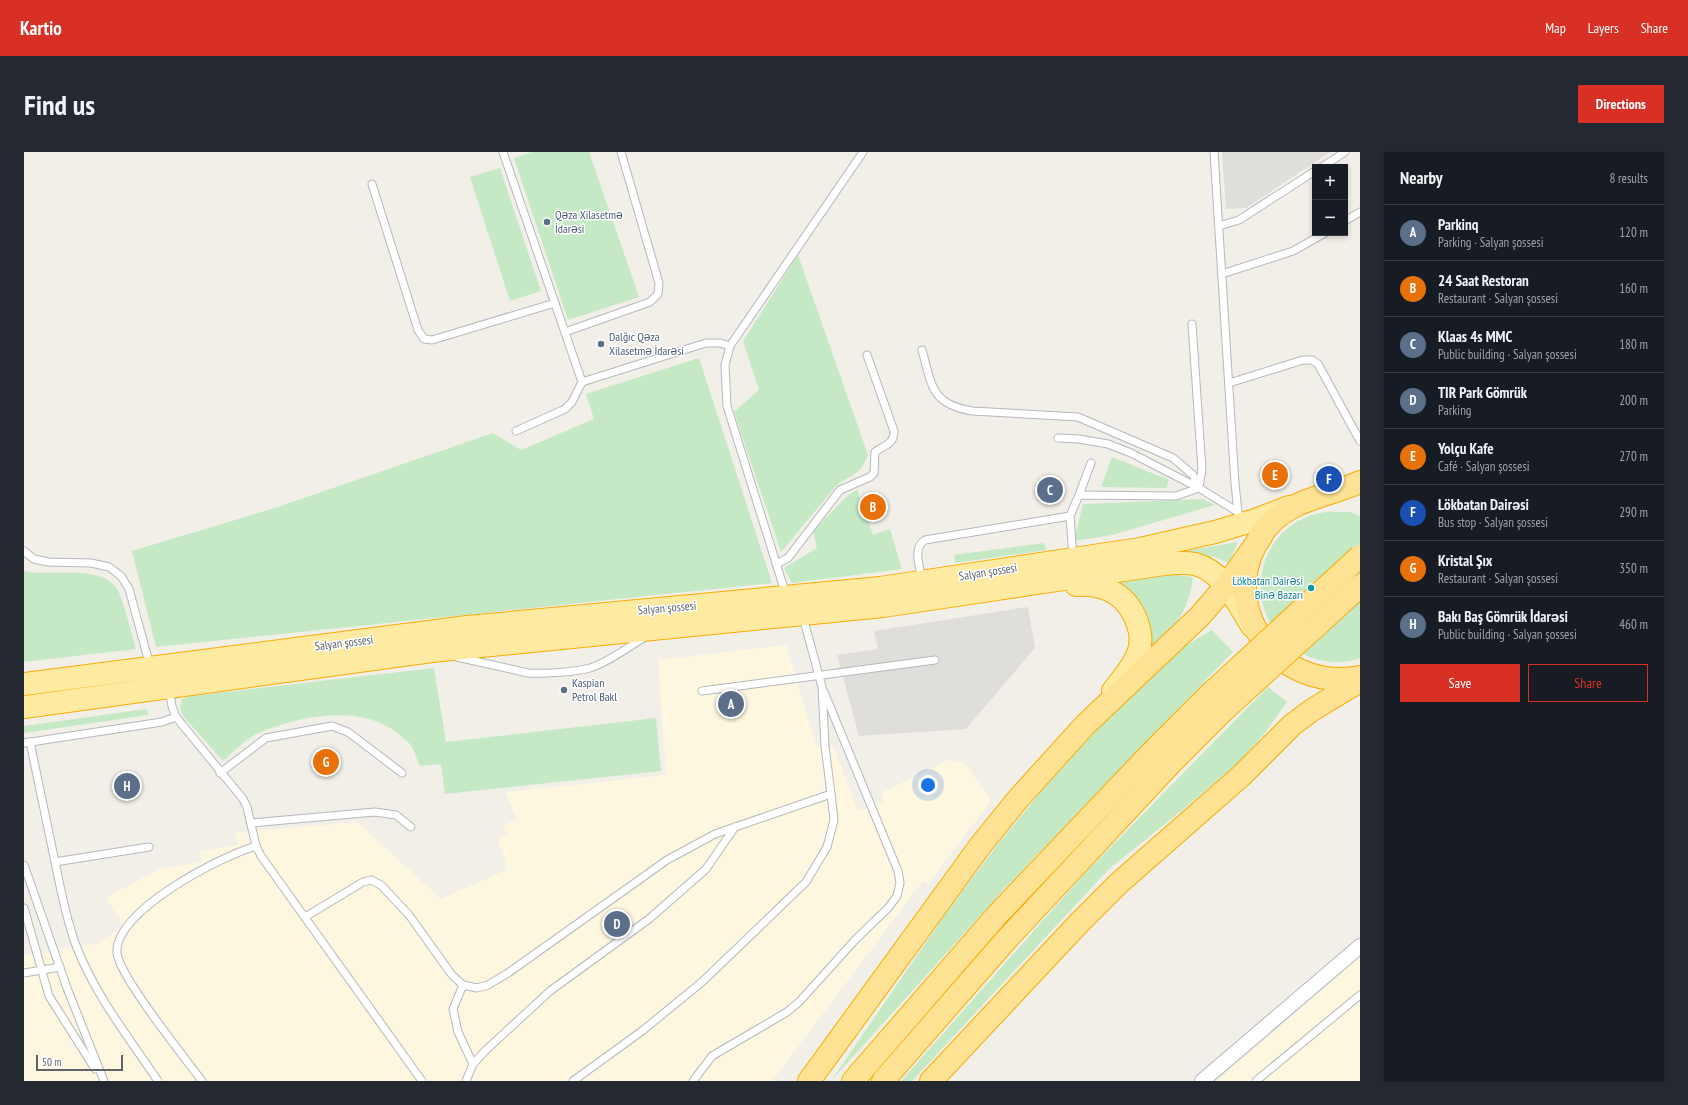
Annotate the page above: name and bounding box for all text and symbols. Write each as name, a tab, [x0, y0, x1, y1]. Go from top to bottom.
text: Kartio	[20, 16, 62, 40]
text: Map	[1545, 19, 1566, 37]
text: Layers	[1588, 19, 1619, 37]
text: Share	[1641, 19, 1668, 37]
button: Directions	[1578, 85, 1664, 123]
text: Find us	[24, 86, 95, 123]
map controls	[1312, 164, 1348, 236]
button: +	[1312, 164, 1348, 200]
text: Nearby	[1400, 167, 1443, 189]
text: 8 results	[1609, 170, 1648, 187]
button: −	[1312, 200, 1348, 236]
place label: Qəza Xilasetmə İdarəsi	[555, 207, 623, 236]
text: Parkinq	[1438, 215, 1478, 234]
marker: Qəza Xilasetmə İdarəsi	[542, 217, 552, 227]
text: A	[1410, 224, 1416, 241]
text: 120 m	[1619, 224, 1648, 241]
text: Parking · Salyan şossesi	[1438, 234, 1543, 251]
text: 24 Saat Restoran	[1438, 271, 1529, 290]
text: B	[1410, 280, 1416, 297]
text: 160 m	[1619, 280, 1648, 297]
text: Restaurant · Salyan şossesi	[1438, 290, 1558, 307]
text: Klaas 4s MMC	[1438, 327, 1512, 346]
place label: Dalğıc Qəza Xilasetmə İdarəsi	[609, 329, 684, 358]
text: C	[1410, 336, 1416, 353]
text: 180 m	[1619, 336, 1648, 353]
marker: Dalğıc Qəza Xilasetmə İdarəsi	[596, 339, 606, 349]
text: Public building · Salyan şossesi	[1438, 346, 1577, 363]
text: TIR Park Gömrük	[1438, 383, 1527, 402]
text: D	[1410, 392, 1416, 409]
text: 200 m	[1619, 392, 1648, 409]
text: Parking	[1438, 402, 1471, 419]
text: Yolçu Kafe	[1438, 439, 1494, 458]
text: E	[1410, 448, 1416, 465]
text: 270 m	[1619, 448, 1648, 465]
text: Café · Salyan şossesi	[1438, 458, 1530, 475]
pin: E	[1262, 460, 1288, 490]
pin: F	[1316, 464, 1342, 494]
pin: C	[1037, 475, 1063, 505]
pin: B	[860, 492, 886, 522]
text: Lökbatan Dairəsi	[1438, 495, 1529, 514]
text: F	[1410, 504, 1416, 521]
text: 290 m	[1619, 504, 1648, 521]
text: Bus stop · Salyan şossesi	[1438, 514, 1548, 531]
text: Kristal Şıx	[1438, 551, 1492, 570]
street label: Salyan şossesi	[958, 559, 1018, 584]
text: G	[1410, 560, 1416, 577]
text: 350 m	[1619, 560, 1648, 577]
text: Restaurant · Salyan şossesi	[1438, 570, 1558, 587]
place label: Lökbatan Dairəsi Binə Bazarı	[1232, 573, 1303, 602]
marker: Lökbatan Dairəsi Binə Bazarı	[1306, 583, 1316, 593]
street label: Salyan şossesi	[637, 597, 697, 618]
text: Bakı Baş Gömrük İdarəsi	[1438, 607, 1568, 626]
text: H	[1410, 616, 1416, 633]
text: 460 m	[1619, 616, 1648, 633]
text: Public building · Salyan şossesi	[1438, 626, 1577, 643]
street label: Salyan şossesi	[314, 631, 374, 654]
button: Save	[1400, 664, 1520, 702]
button: Share	[1528, 664, 1648, 702]
place label: Kaspian Petrol Bakl	[572, 675, 617, 704]
marker: Kaspian Petrol Bakl	[559, 685, 569, 695]
pin: A	[718, 689, 744, 719]
pin: G	[313, 747, 339, 777]
pin: H	[114, 771, 140, 801]
your location	[918, 775, 938, 795]
pin: D	[604, 909, 630, 939]
scale bar	[36, 1053, 123, 1072]
text: 50 m	[42, 1055, 61, 1069]

